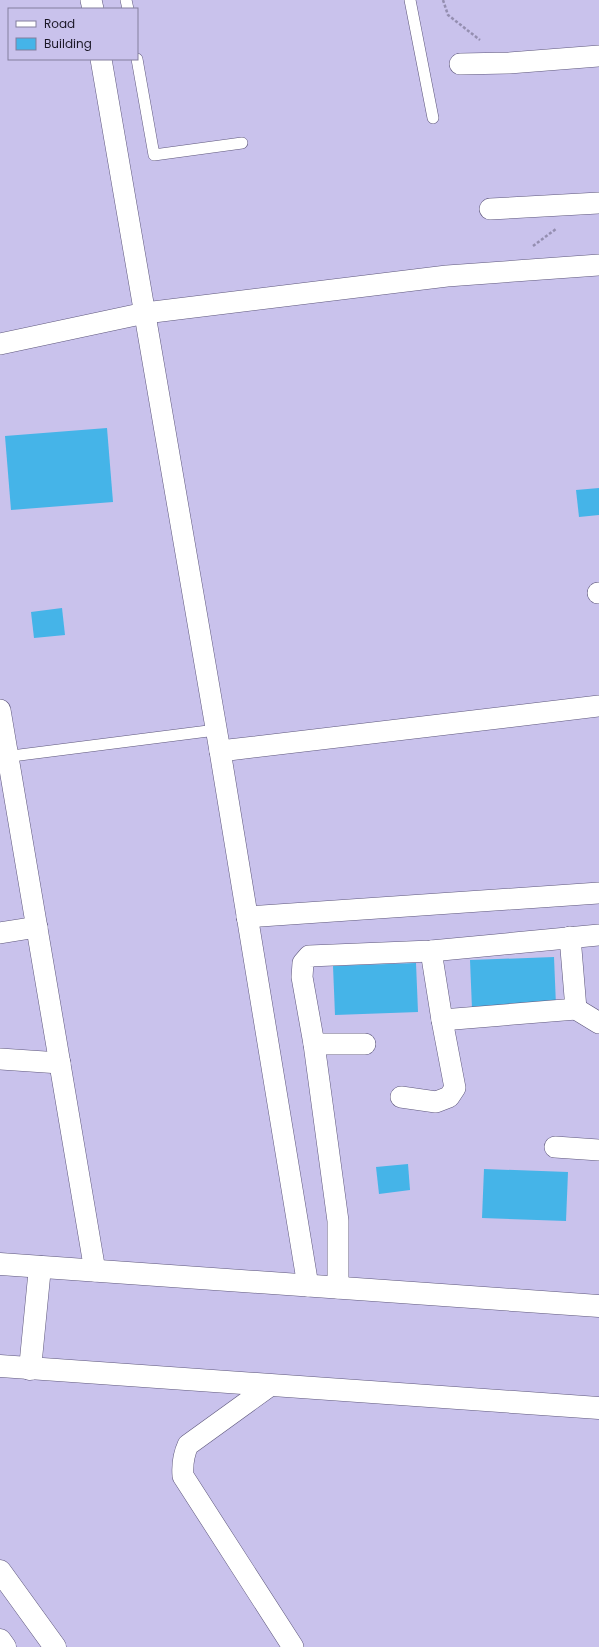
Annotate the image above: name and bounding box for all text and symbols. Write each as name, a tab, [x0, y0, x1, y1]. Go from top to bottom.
legend	[8, 8, 138, 60]
text: Road	[44, 15, 75, 32]
text: Building	[44, 35, 92, 52]

